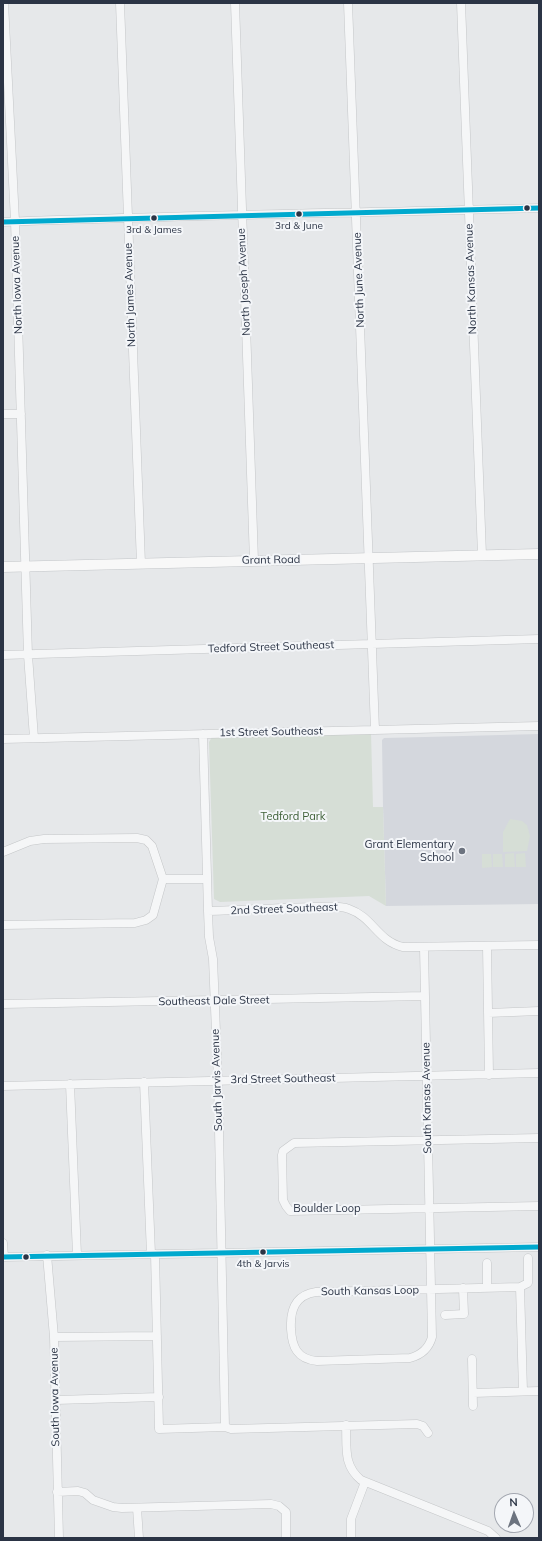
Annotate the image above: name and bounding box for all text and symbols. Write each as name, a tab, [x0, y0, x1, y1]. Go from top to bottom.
unlabelled marker	[522, 203, 532, 213]
marker: 3rd & June	[294, 209, 304, 219]
marker: 3rd & James	[149, 213, 159, 223]
place label: 3rd & June	[275, 220, 323, 232]
street label: North Kansas Avenue	[462, 223, 480, 335]
place label: 3rd & James	[126, 224, 182, 236]
street label: North Joseph Avenue	[235, 228, 253, 336]
street label: North June Avenue	[351, 232, 367, 328]
street label: North Iowa Avenue	[9, 236, 25, 334]
street label: North James Avenue	[122, 243, 138, 347]
street label: Grant Road	[242, 553, 300, 567]
street label: Tedford Street Southeast	[208, 638, 334, 656]
street label: 1st Street Southeast	[219, 724, 323, 740]
park label: Tedford Park	[261, 810, 325, 824]
place label: Grant Elementary School	[364, 838, 454, 864]
marker: Grant Elementary School	[457, 846, 467, 856]
street label: 2nd Street Southeast	[230, 901, 338, 917]
street label: Southeast Dale Street	[158, 993, 270, 1009]
street label: South Jarvis Avenue	[209, 1029, 225, 1131]
street label: South Kansas Avenue	[419, 1042, 435, 1154]
street label: 3rd Street Southeast	[230, 1071, 336, 1087]
street label: Boulder Loop	[293, 1202, 361, 1216]
marker: 4th & Jarvis	[258, 1247, 268, 1257]
unlabelled marker	[21, 1252, 31, 1262]
place label: 4th & Jarvis	[236, 1258, 290, 1270]
street label: South Kansas Loop	[321, 1284, 419, 1298]
street label: South Iowa Avenue	[48, 1347, 62, 1447]
north arrow	[494, 1493, 534, 1533]
text: N	[509, 1495, 518, 1509]

